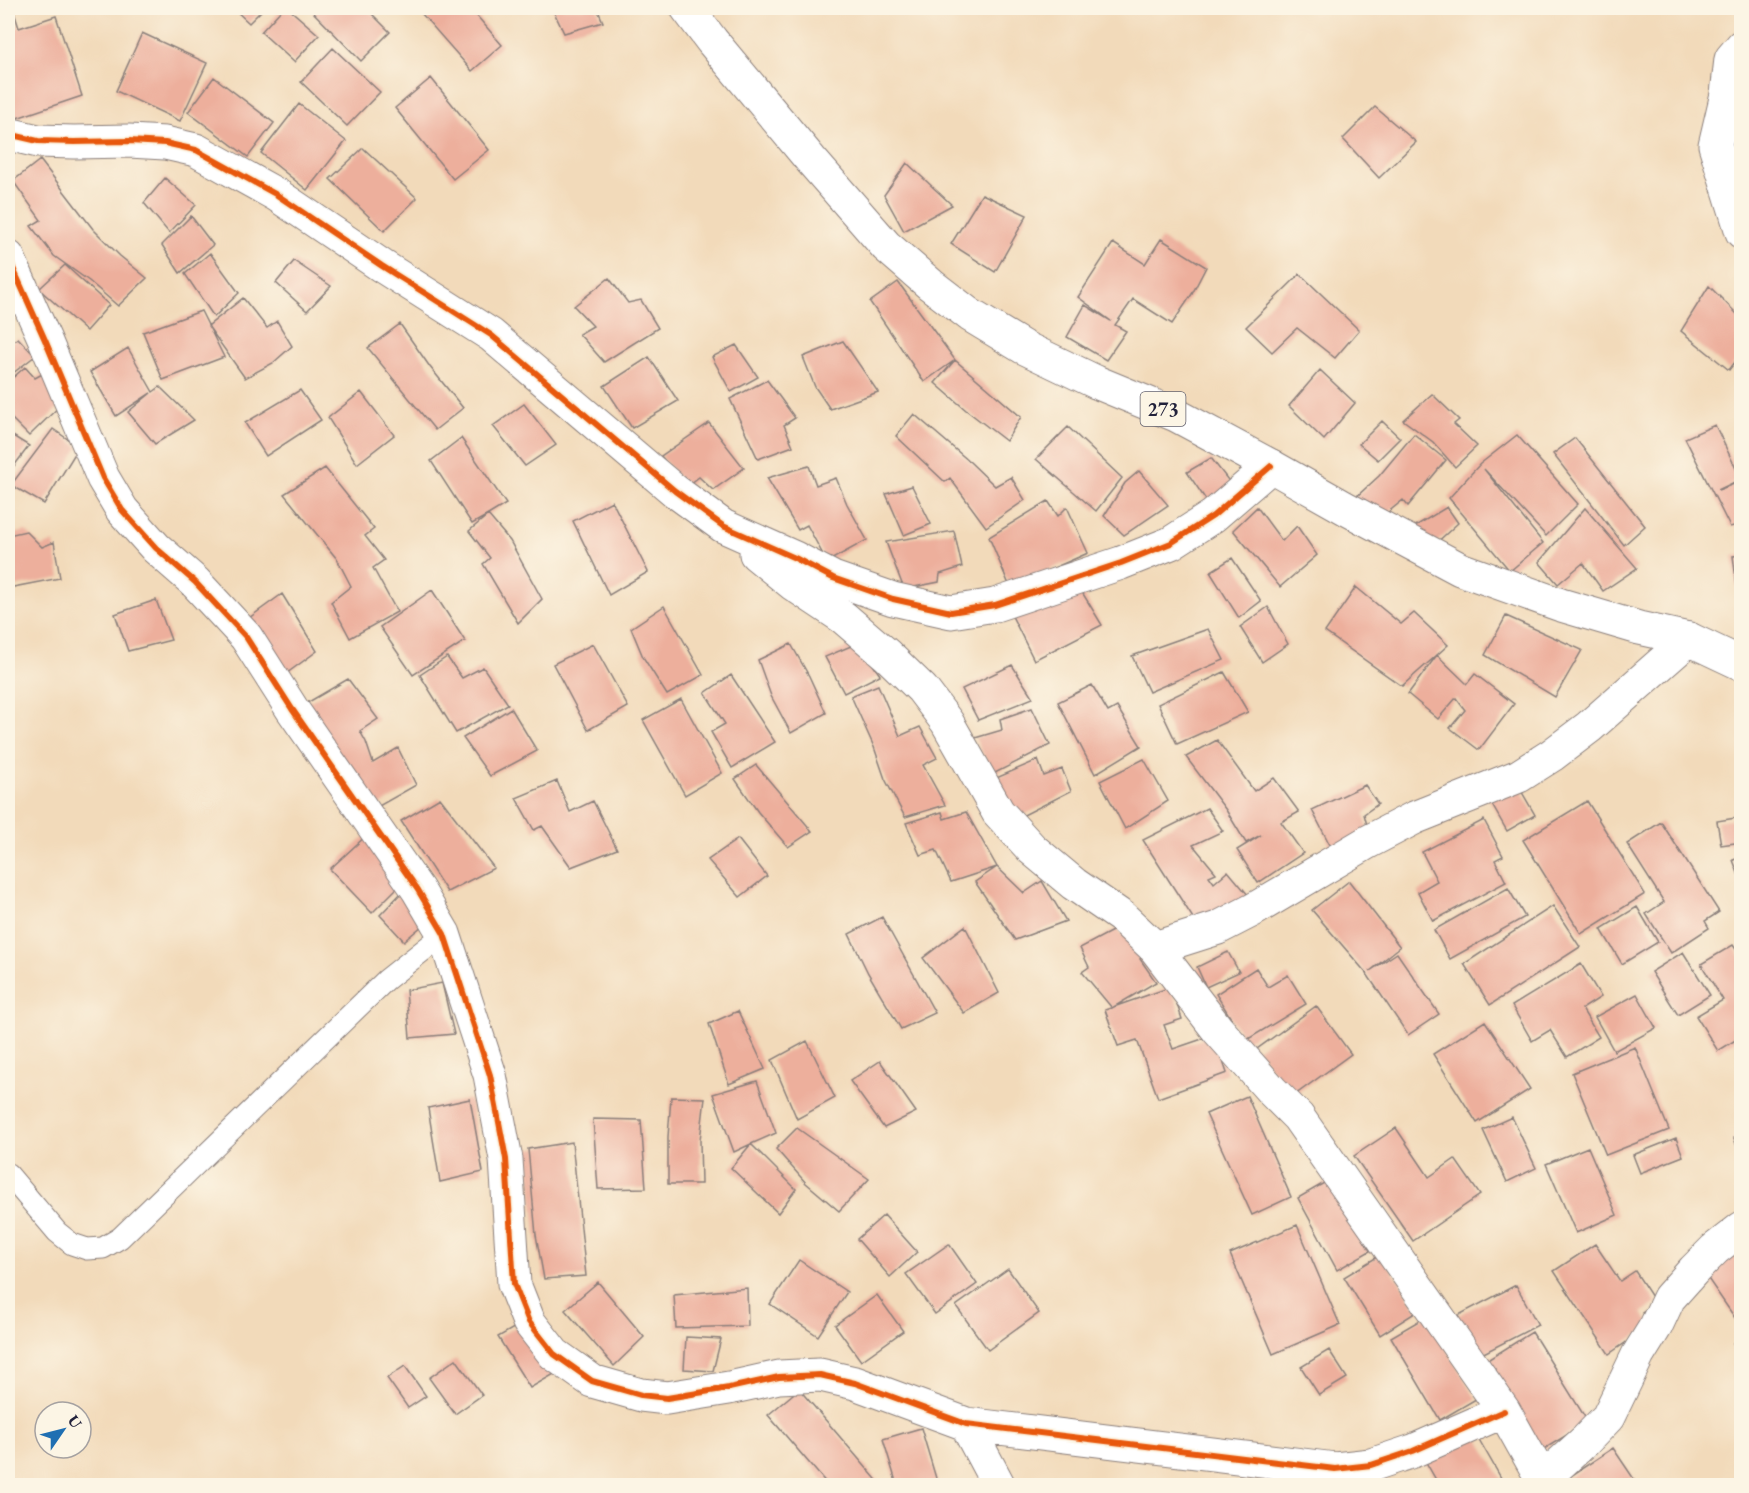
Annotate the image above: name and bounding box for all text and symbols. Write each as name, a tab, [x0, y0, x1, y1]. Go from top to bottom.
road number: 273	[1140, 392, 1186, 426]
north arrow	[33, 1400, 93, 1460]
text: U	[63, 1411, 87, 1433]

